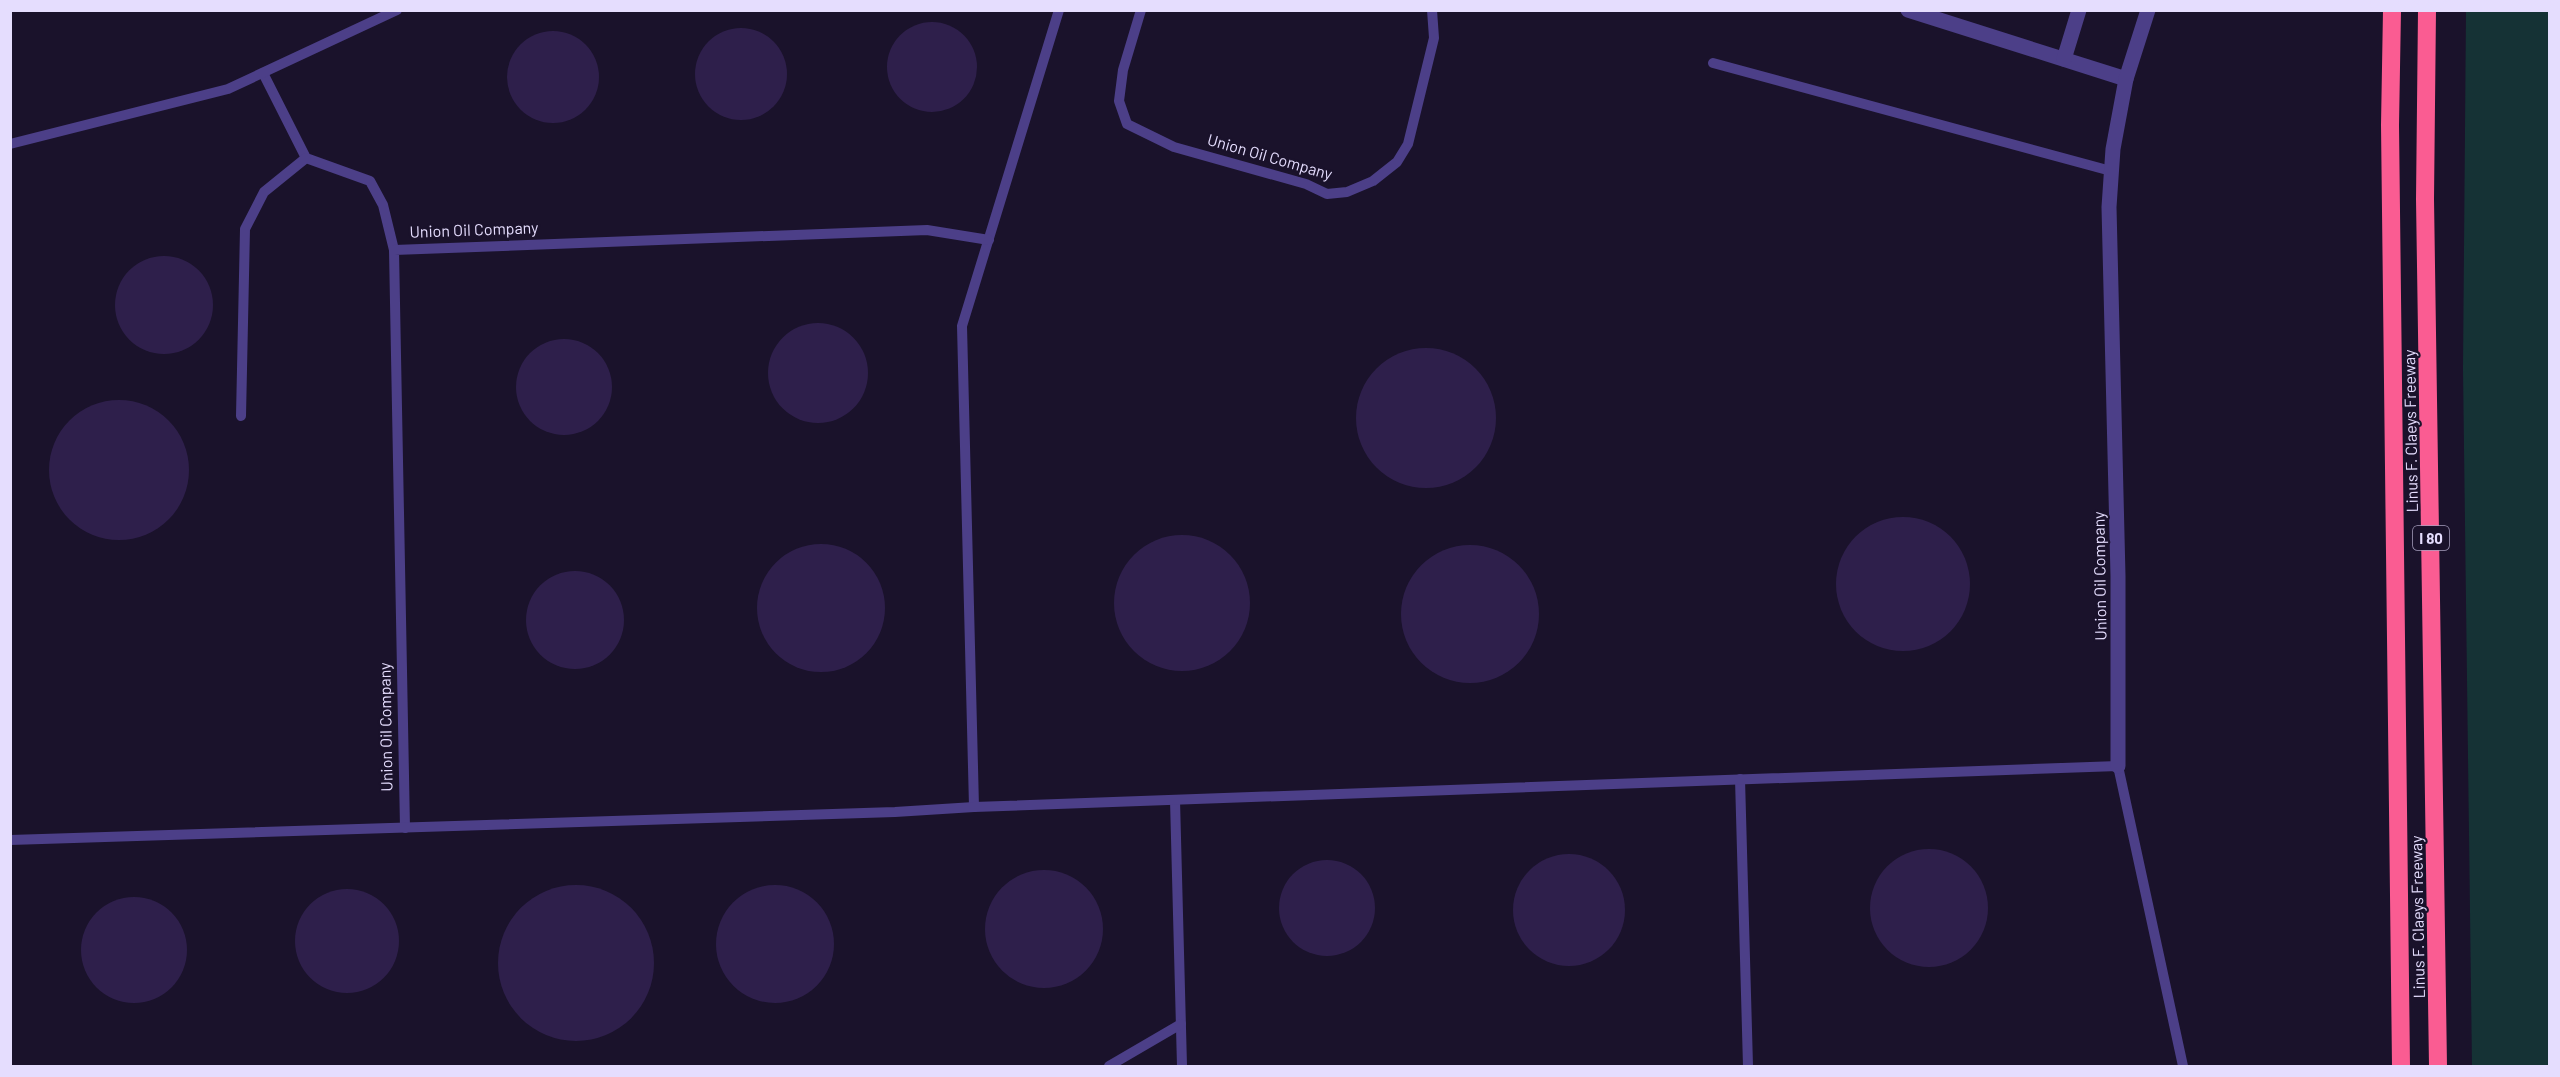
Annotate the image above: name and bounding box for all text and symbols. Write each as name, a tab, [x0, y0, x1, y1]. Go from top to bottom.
street label: Union Oil Company	[1205, 129, 1335, 183]
street label: Union Oil Company	[409, 217, 539, 241]
street label: Linus F. Claeys Freeway	[2399, 349, 2421, 513]
street label: Union Oil Company	[2088, 511, 2110, 641]
road number: I 80	[2413, 526, 2449, 550]
street label: Union Oil Company	[374, 662, 396, 792]
street label: Linus F. Claeys Freeway	[2406, 835, 2428, 999]

